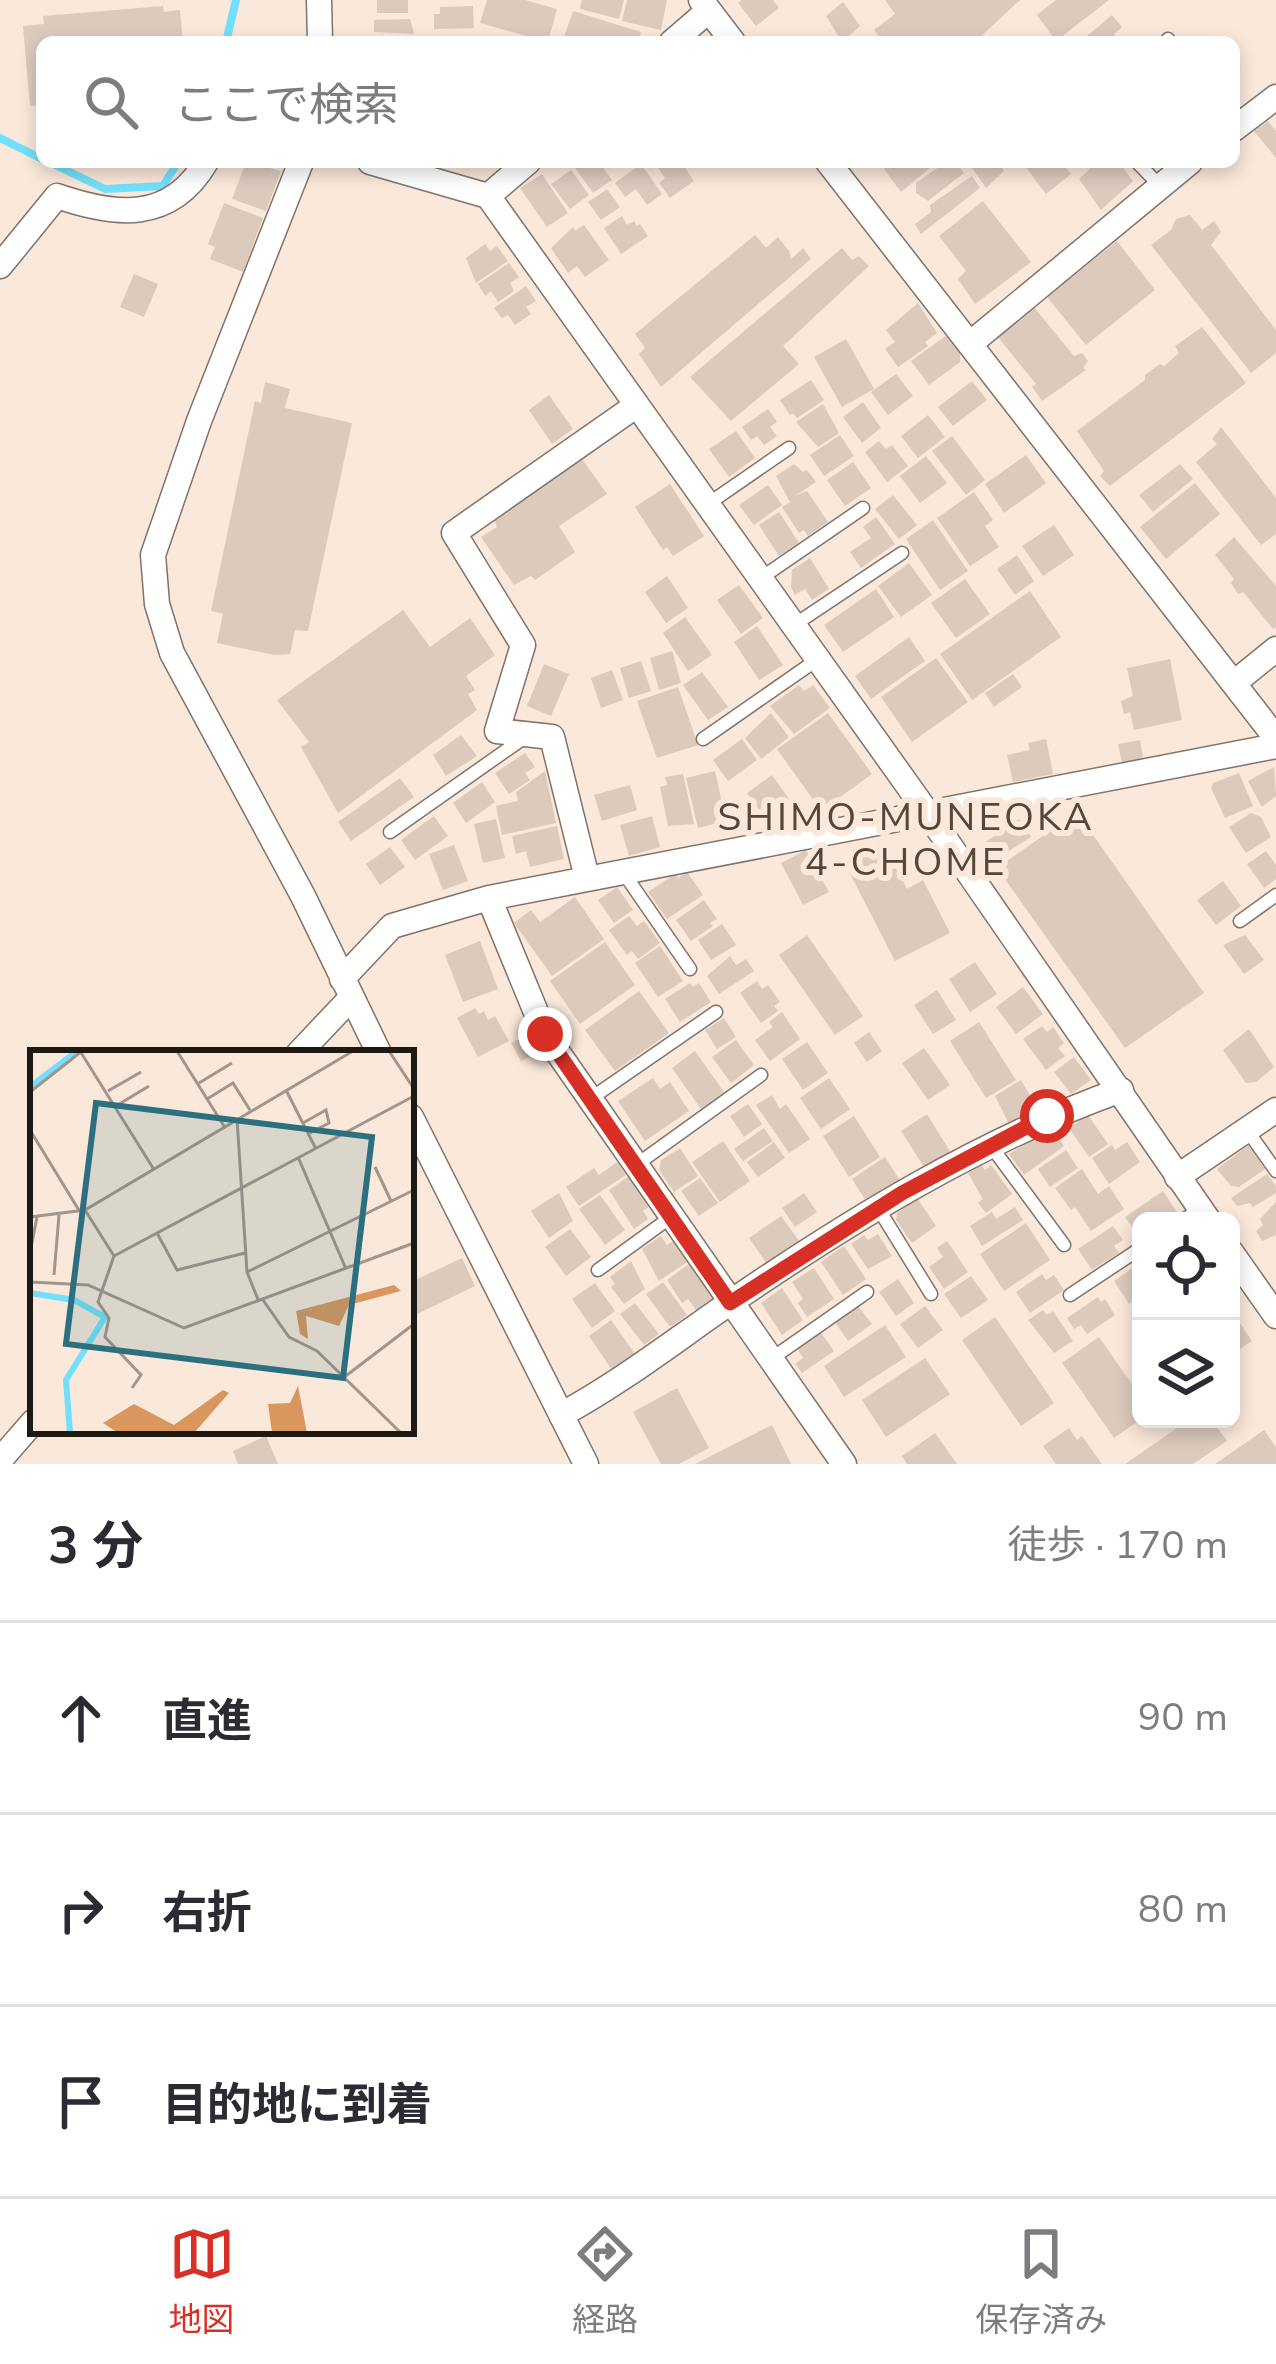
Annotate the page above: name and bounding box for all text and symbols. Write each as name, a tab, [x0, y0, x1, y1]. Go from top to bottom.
search box	[36, 36, 1240, 168]
icon: search	[78, 69, 144, 135]
text: ここで検索	[174, 75, 399, 136]
district label: SHIMO-MUNEOKA 4-CHOME	[717, 791, 1095, 889]
route end	[518, 1007, 572, 1061]
inset map	[30, 1050, 414, 1434]
route start	[1020, 1089, 1074, 1143]
map controls	[1132, 1212, 1240, 1428]
button: locate	[1132, 1212, 1240, 1320]
button: layers	[1132, 1320, 1240, 1428]
text: 3 分	[48, 1511, 143, 1581]
text: 徒歩 · 170 m	[1007, 1519, 1228, 1572]
icon: ahead	[48, 1685, 114, 1751]
text: 直進	[162, 1691, 252, 1752]
text: 90 m	[1138, 1691, 1228, 1744]
icon: right	[48, 1877, 114, 1943]
text: 右折	[162, 1883, 252, 1944]
text: 80 m	[1138, 1883, 1228, 1936]
icon: arrive	[48, 2069, 114, 2135]
text: 目的地に到着	[162, 2075, 432, 2136]
tab: 地図	[169, 2221, 235, 2343]
tab: 経路	[572, 2221, 638, 2343]
tab: 保存済み	[975, 2221, 1107, 2343]

